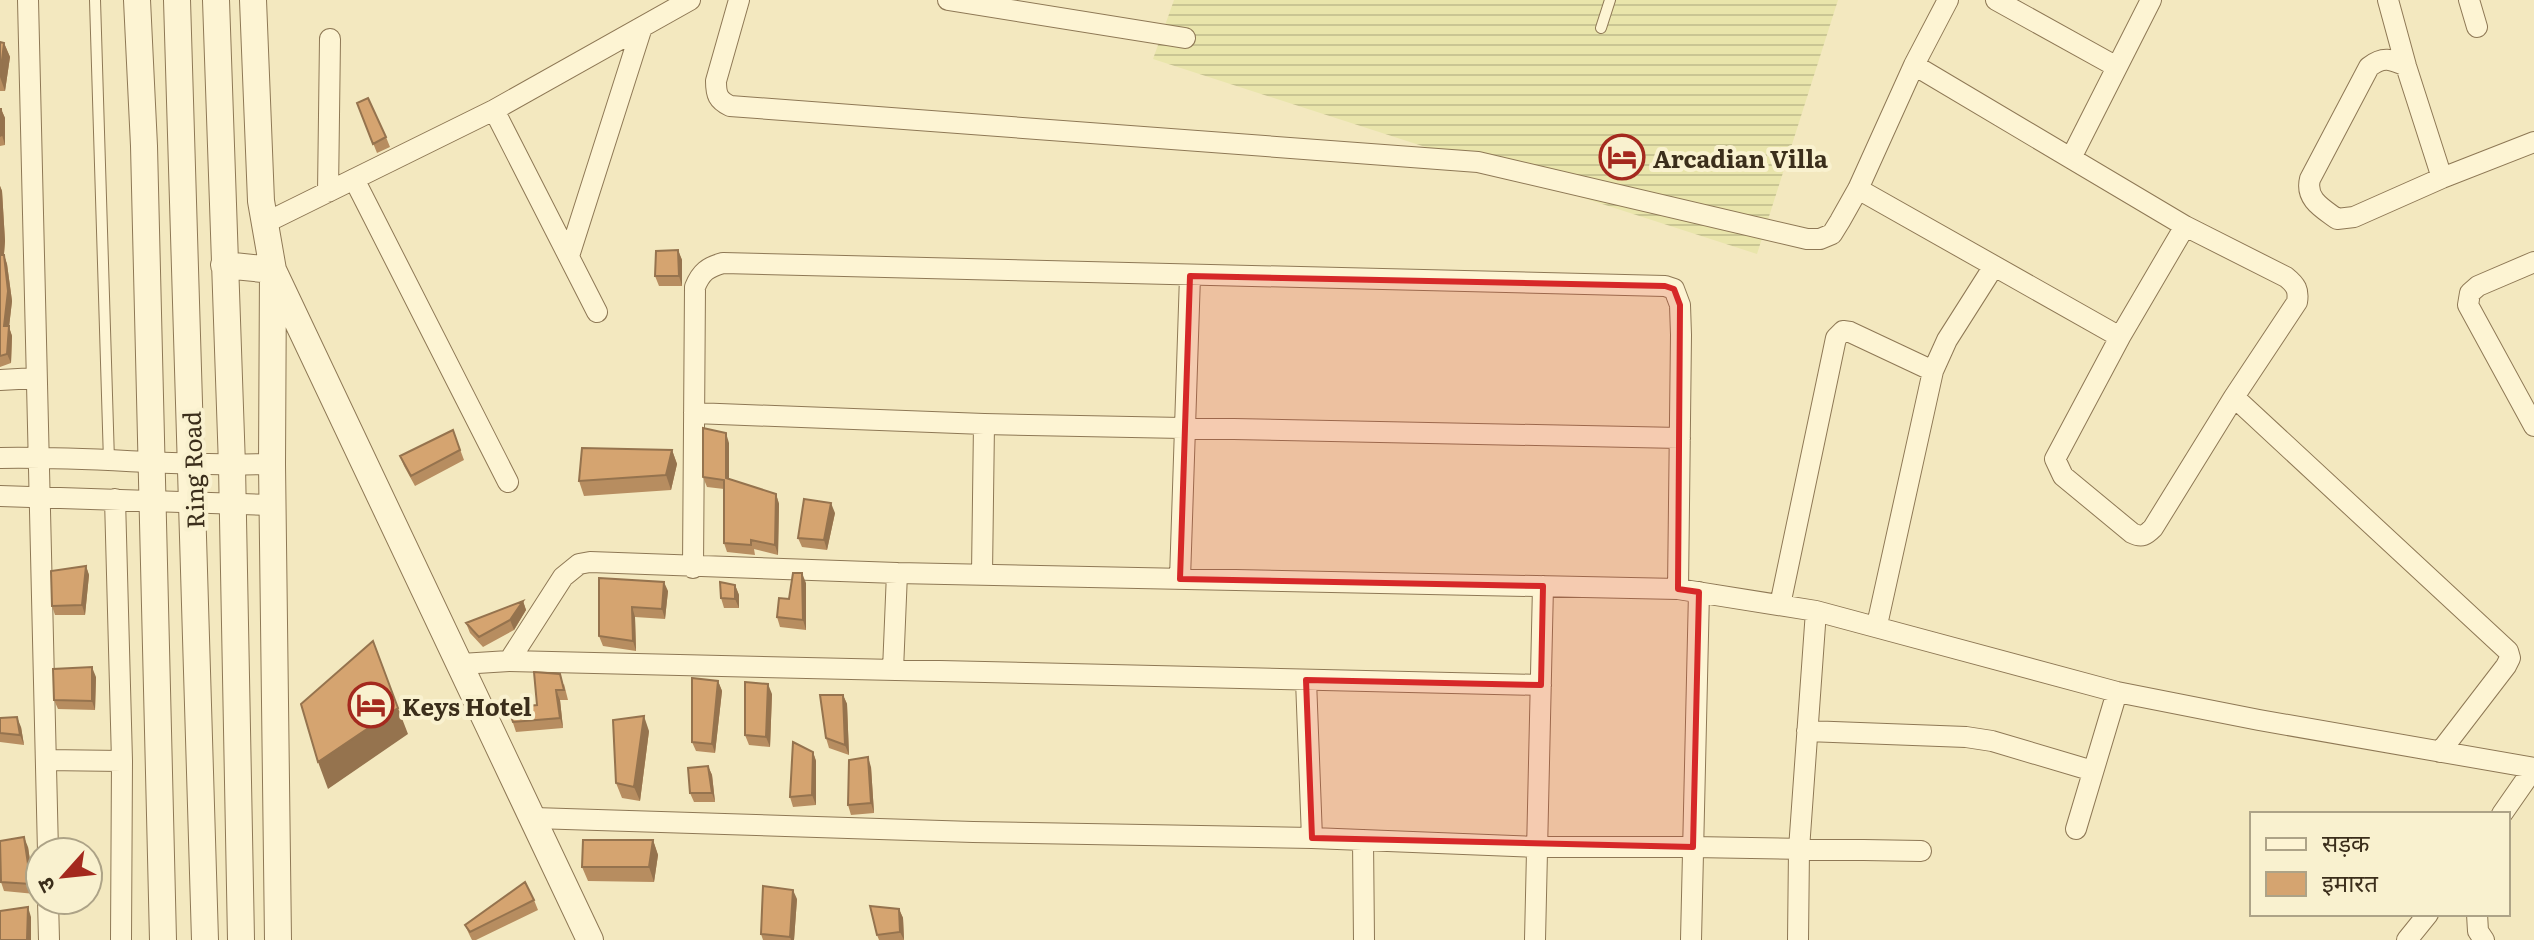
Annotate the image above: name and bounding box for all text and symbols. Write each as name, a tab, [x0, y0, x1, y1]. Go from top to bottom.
hotel icon: Arcadian Villa	[1598, 133, 1646, 181]
place label: Arcadian Villa	[1653, 140, 1828, 175]
street label: Ring Road	[172, 410, 212, 529]
hotel icon: Keys Hotel	[347, 681, 395, 729]
place label: Keys Hotel	[402, 688, 532, 723]
legend	[2250, 812, 2510, 916]
text: सड़क	[2322, 824, 2370, 859]
north arrow	[24, 836, 104, 916]
text: इमारत	[2322, 864, 2379, 899]
text: उ	[27, 872, 62, 899]

